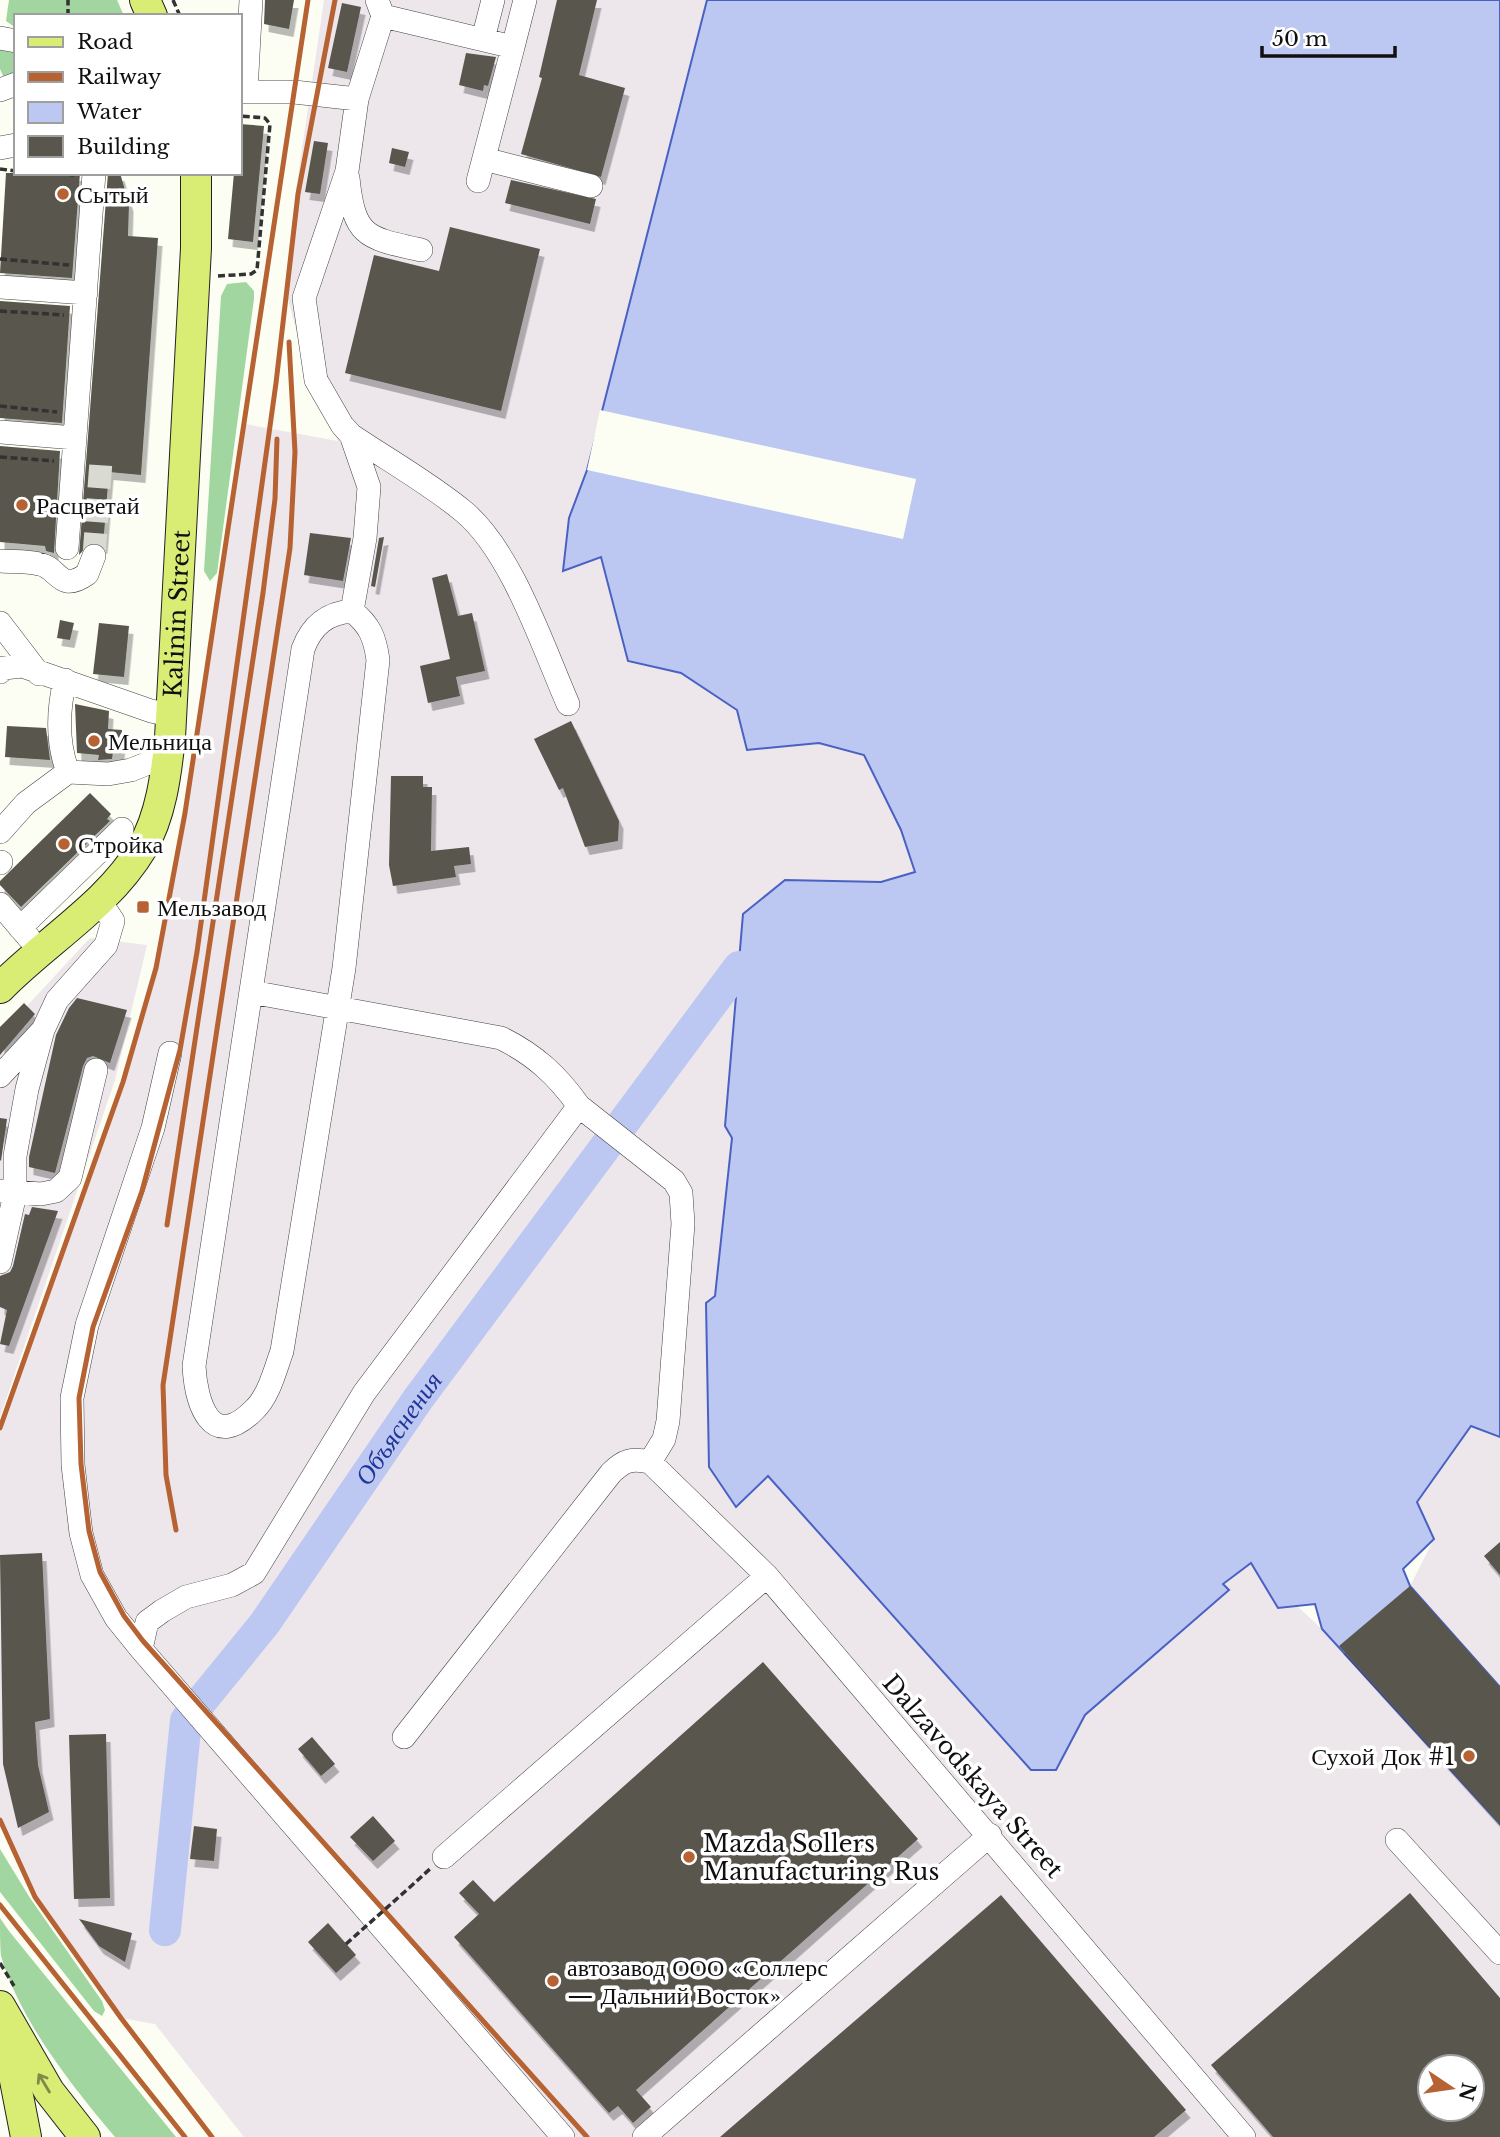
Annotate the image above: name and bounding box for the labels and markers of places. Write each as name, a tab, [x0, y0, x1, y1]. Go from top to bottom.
place label: Сытый	[77, 180, 149, 209]
marker: Сытый	[55, 186, 71, 202]
place label: Расцветай	[36, 491, 140, 520]
marker: Расцветай	[14, 497, 30, 513]
place label: Мельница	[108, 727, 212, 756]
marker: Мельница	[86, 733, 102, 749]
place label: Стройка	[78, 830, 164, 859]
marker: Стройка	[56, 836, 72, 852]
place label: Мельзавод	[157, 893, 266, 922]
marker: Мельзавод	[135, 899, 151, 915]
place label: Сухой Док #1	[1311, 1742, 1455, 1771]
marker: Сухой Док #1	[1461, 1748, 1477, 1764]
place label: Mazda Sollers Manufacturing Rus	[703, 1829, 939, 1886]
marker: Mazda Sollers Manufacturing Rus	[681, 1849, 697, 1865]
place label: автозавод ООО «Соллерс — Дальний Восток»	[567, 1953, 828, 2010]
marker: автозавод ООО «Соллерс — Дальний Восток»	[545, 1973, 561, 1989]

